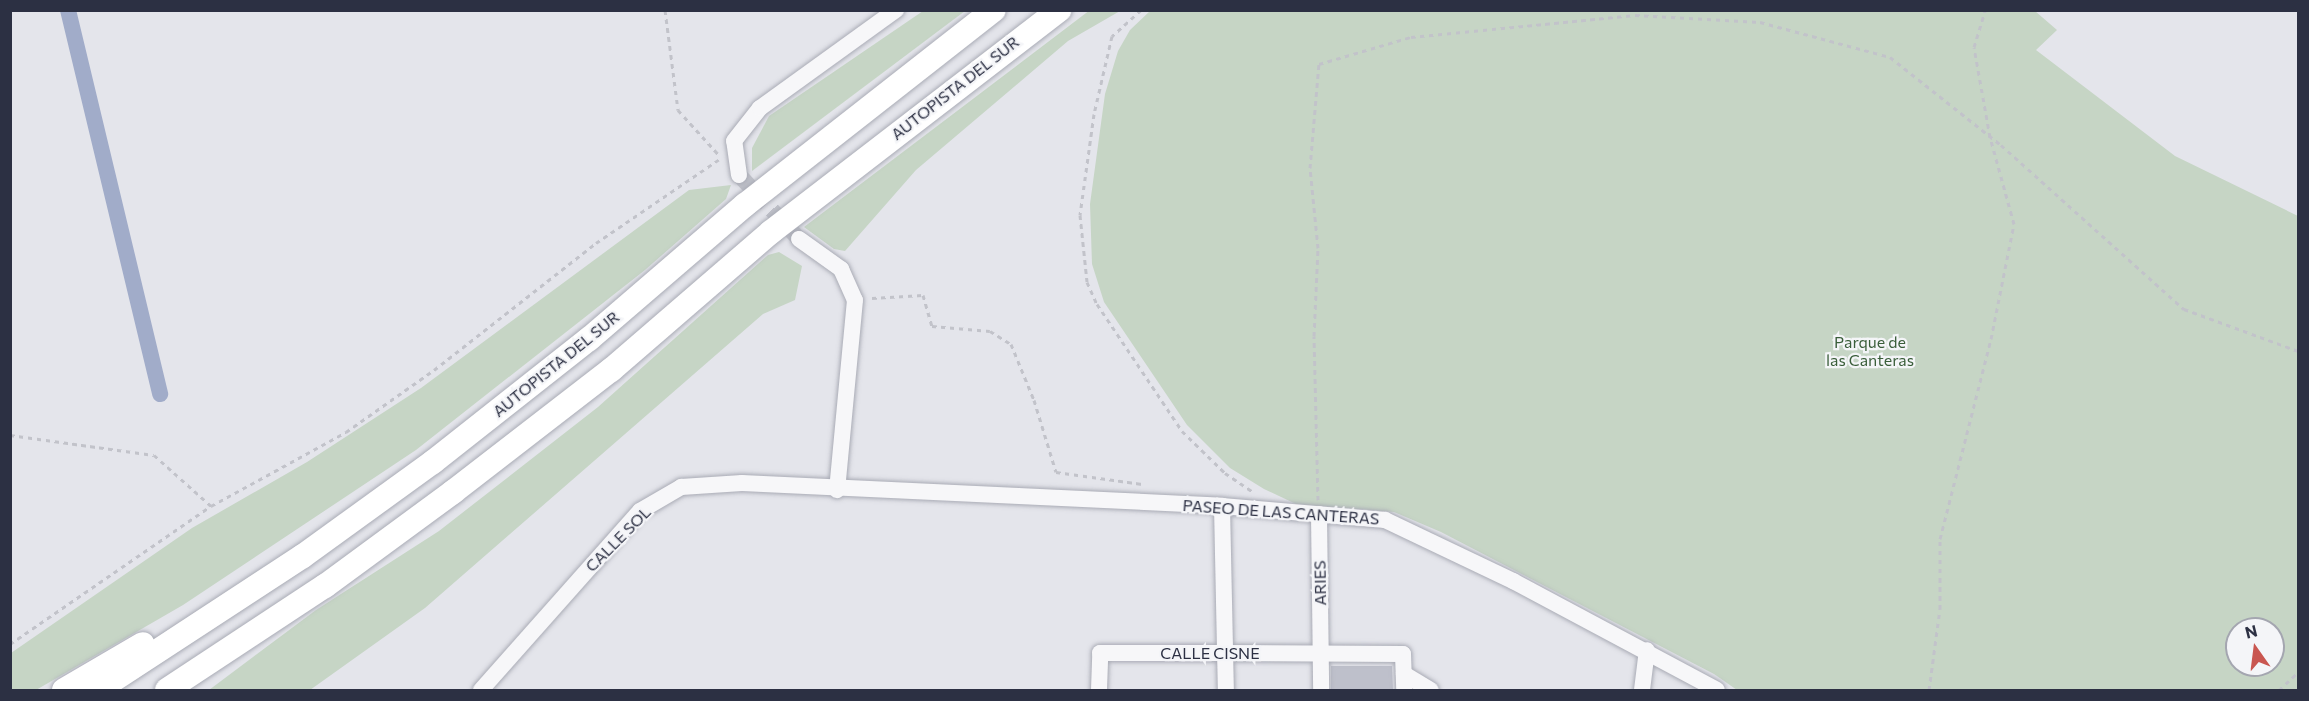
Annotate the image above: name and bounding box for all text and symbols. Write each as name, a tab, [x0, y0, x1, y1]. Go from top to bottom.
street label: AUTOPISTA DEL SUR	[887, 32, 1023, 144]
street label: AUTOPISTA DEL SUR	[489, 307, 623, 421]
park label: Parque de las Canteras	[1826, 332, 1914, 370]
street label: PASEO DE LAS CANTERAS	[1182, 496, 1380, 528]
street label: CALLE SOL	[581, 502, 655, 576]
street label: ARIES	[1310, 560, 1330, 606]
north arrow	[2225, 617, 2285, 677]
text: N	[2243, 620, 2259, 642]
street label: CALLE CISNE	[1160, 643, 1260, 663]

